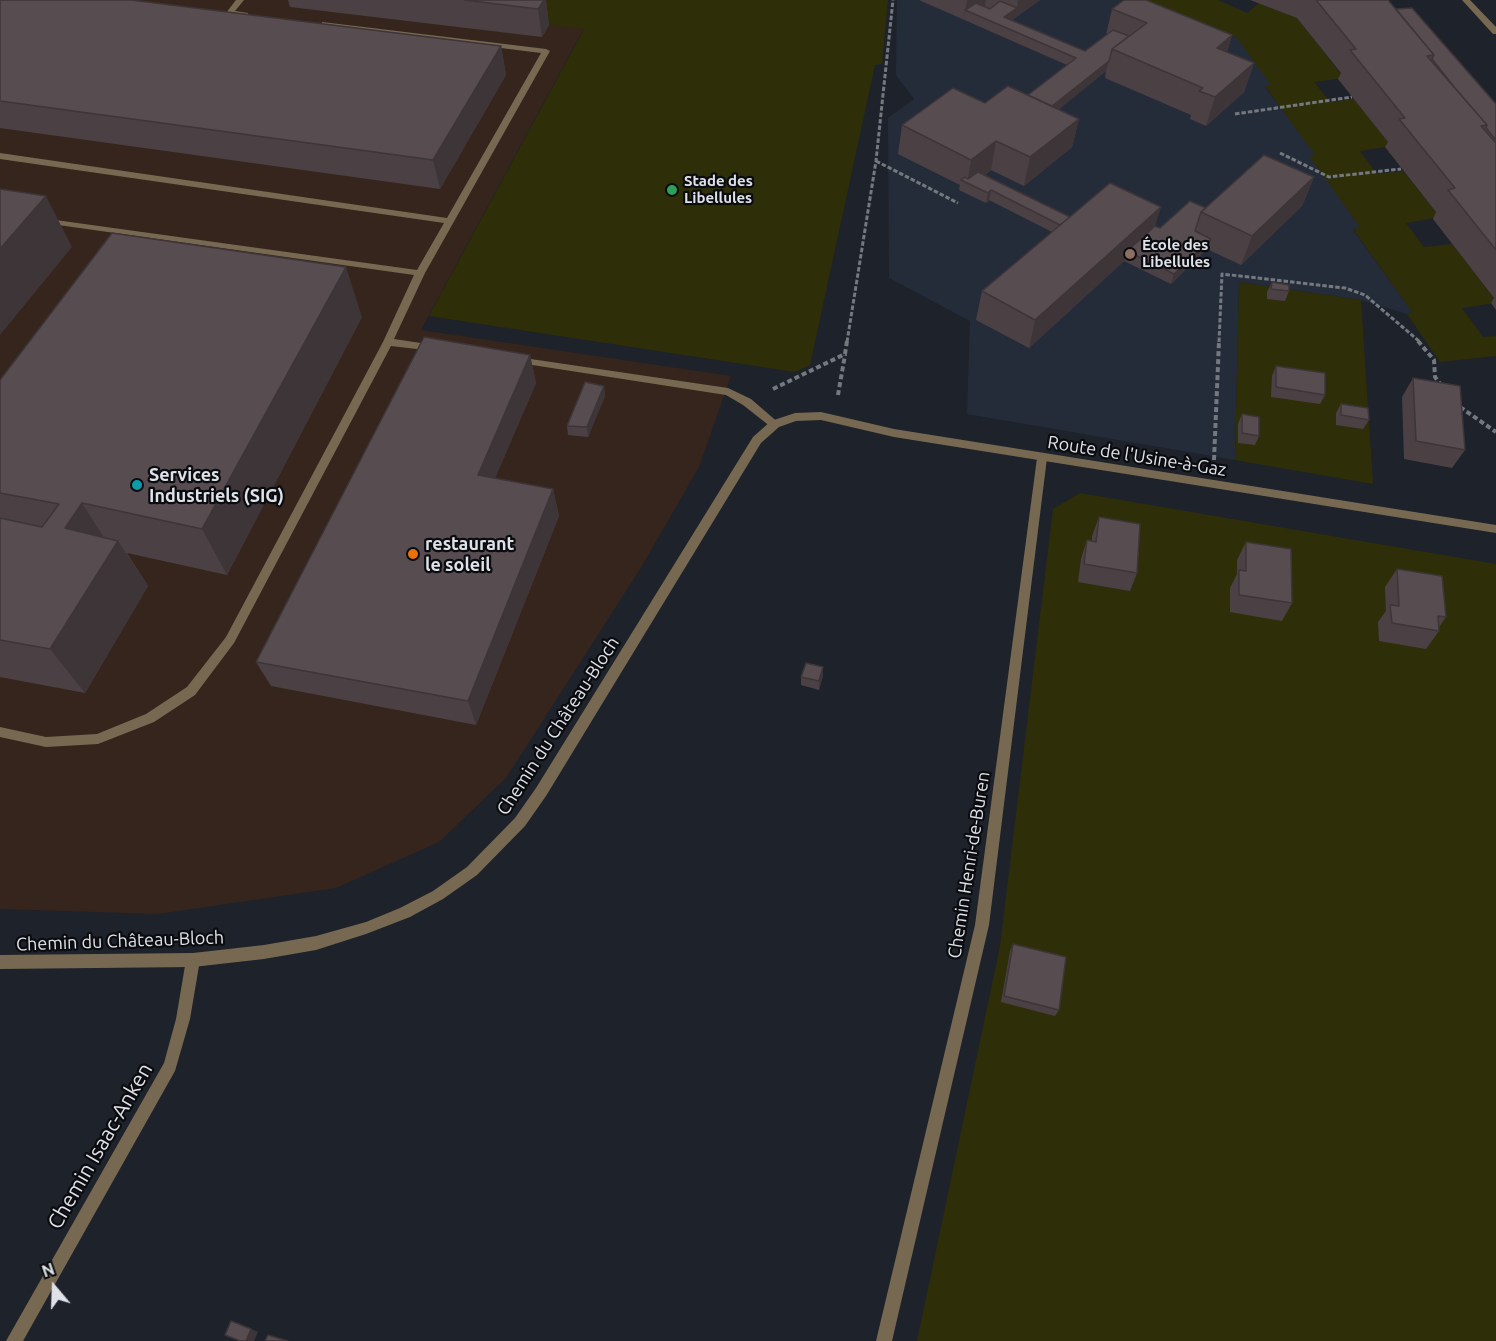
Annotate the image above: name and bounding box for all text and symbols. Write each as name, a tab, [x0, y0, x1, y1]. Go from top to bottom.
place label: Stade des Libellules	[684, 172, 753, 207]
marker: Stade des Libellules	[665, 183, 679, 197]
place label: École des Libellules	[1142, 236, 1210, 271]
marker: École des Libellules	[1123, 247, 1137, 261]
street label: Route de l'Usine-à-Gaz	[1046, 431, 1228, 481]
place label: Services Industriels (SIG)	[149, 464, 284, 506]
marker: Services Industriels (SIG)	[130, 478, 144, 492]
place label: restaurant le soleil	[425, 533, 514, 576]
marker: restaurant le soleil	[406, 547, 420, 561]
street label: Chemin du Château-Bloch	[492, 633, 624, 819]
street label: Chemin Henri-de-Buren	[944, 770, 994, 960]
street label: Chemin du Château-Bloch	[16, 927, 224, 955]
street label: Chemin Isaac-Anken	[42, 1059, 158, 1233]
north arrow	[24, 1257, 84, 1317]
text: N	[40, 1260, 57, 1280]

